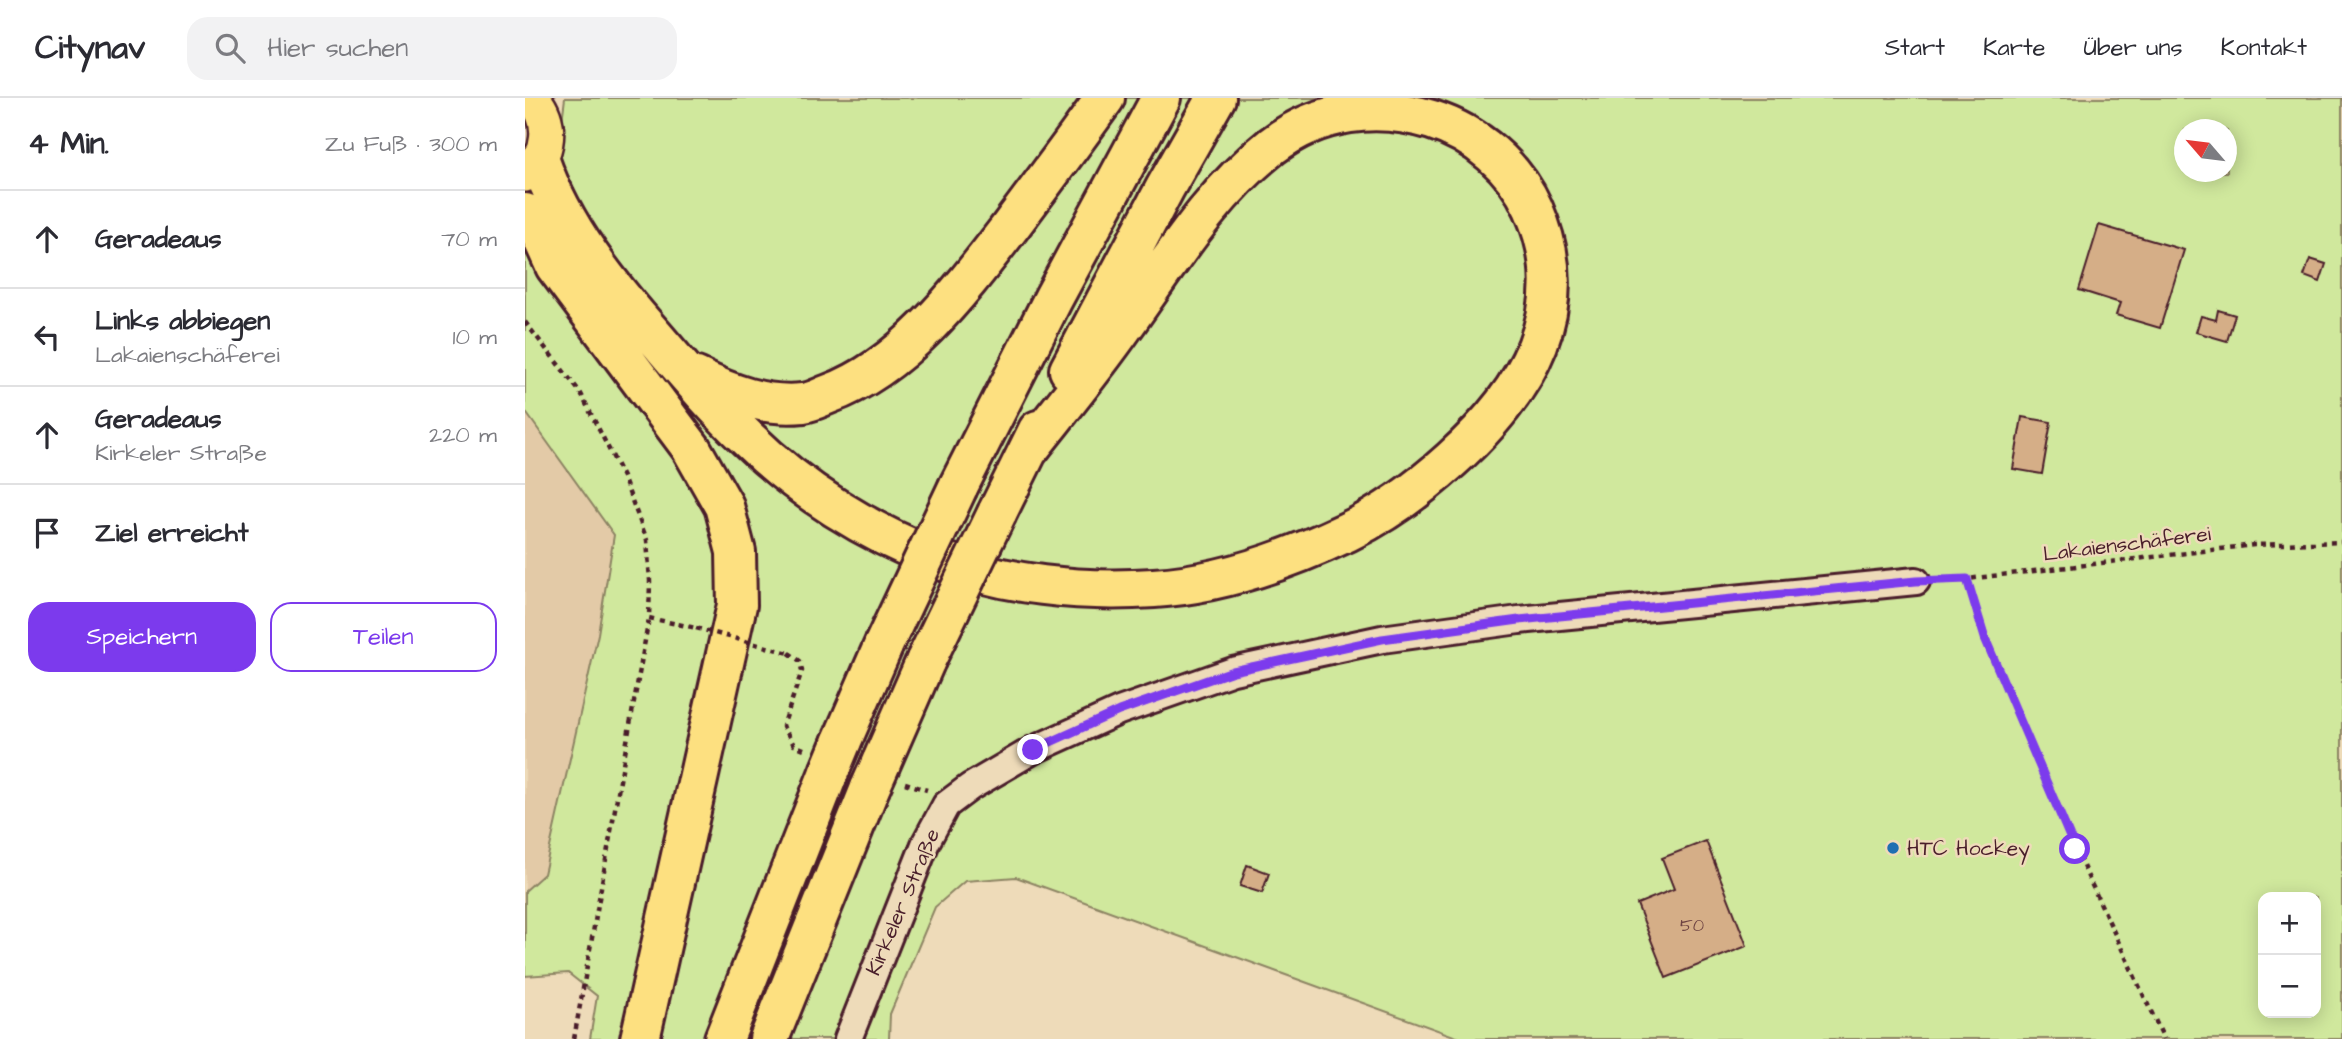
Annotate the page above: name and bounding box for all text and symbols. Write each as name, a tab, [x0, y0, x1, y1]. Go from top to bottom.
search box	[187, 17, 677, 80]
text: Citynav	[35, 25, 145, 71]
icon: search	[211, 29, 249, 67]
text: Hier suchen	[267, 30, 408, 66]
text: Start	[1885, 31, 1945, 65]
text: Karte	[1983, 31, 2046, 65]
text: Über uns	[2084, 31, 2183, 65]
text: Kontakt	[2221, 31, 2307, 65]
north arrow	[2174, 119, 2237, 182]
text: 4 Min.	[28, 123, 109, 165]
text: Zu Fuß · 300 m	[325, 128, 497, 160]
icon: ahead	[28, 220, 66, 258]
text: Geradeaus	[95, 221, 222, 257]
text: 70 m	[441, 223, 497, 255]
text: Links abbiegen	[95, 303, 270, 339]
icon: left	[28, 318, 66, 356]
text: 10 m	[452, 321, 497, 353]
text: Lakaienschäferei	[95, 339, 280, 371]
text: Geradeaus	[95, 401, 222, 437]
icon: ahead	[28, 416, 66, 454]
text: 220 m	[429, 419, 497, 451]
text: Kirkeler Straße	[95, 437, 267, 469]
icon: arrive	[28, 514, 66, 552]
text: Ziel erreicht	[95, 515, 249, 551]
street label: Lakaienschäferei	[2042, 519, 2212, 569]
button: Speichern	[28, 602, 256, 672]
button: Teilen	[270, 602, 497, 672]
route end	[1017, 734, 1048, 765]
street label: Kirkeler Straße	[859, 824, 947, 980]
route start	[2059, 833, 2090, 864]
place label: HTC Hockey	[1907, 834, 2030, 865]
marker: HTC Hockey	[1885, 840, 1901, 856]
map controls	[2258, 892, 2321, 1018]
button: +	[2258, 892, 2321, 955]
house number: 50	[1680, 913, 1704, 938]
button: −	[2258, 955, 2321, 1018]

